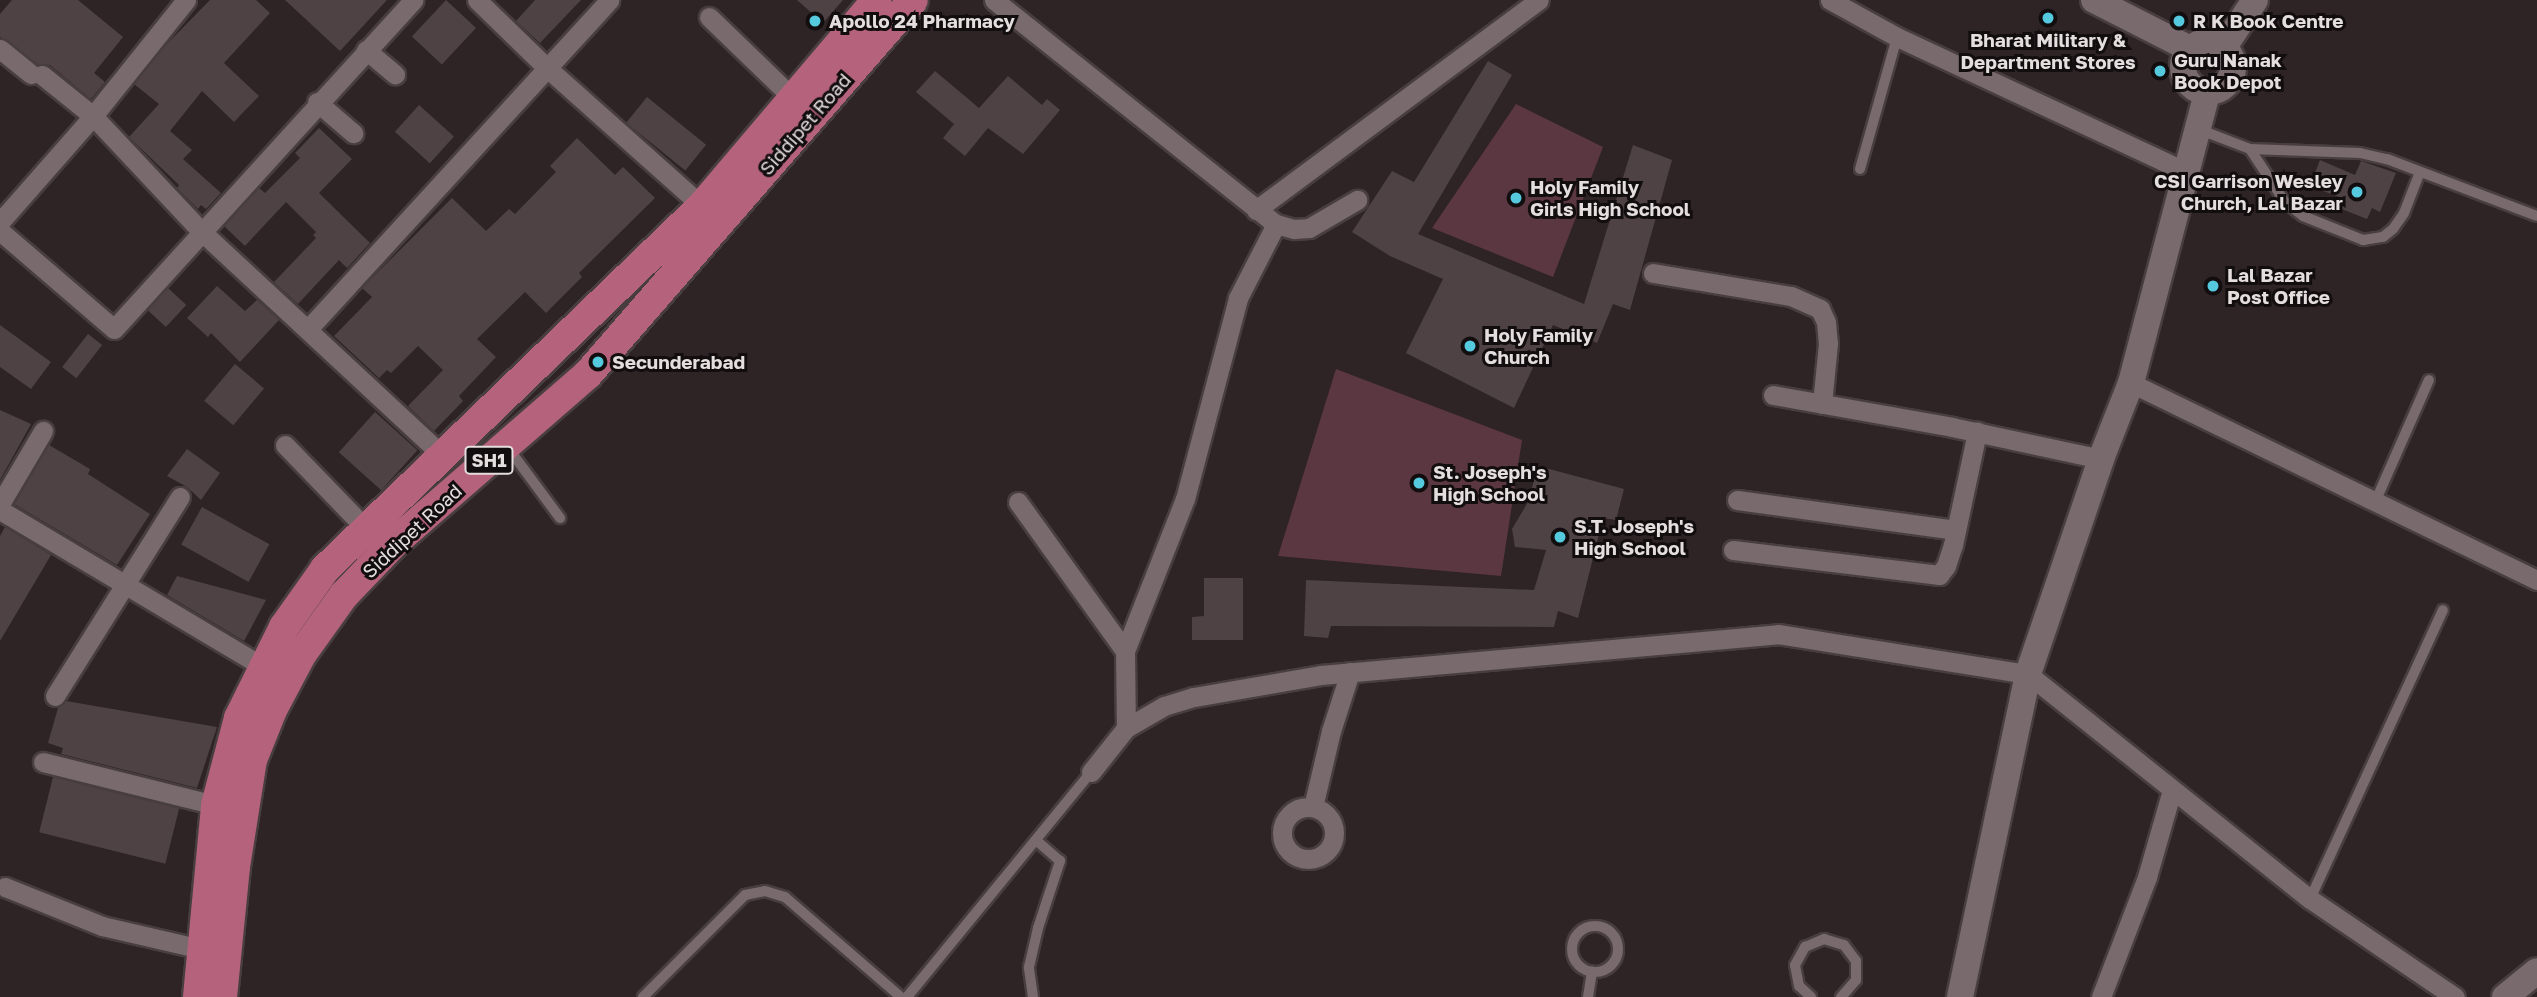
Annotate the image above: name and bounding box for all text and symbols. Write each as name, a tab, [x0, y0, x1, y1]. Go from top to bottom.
place label: Apollo 24 Pharmacy	[829, 10, 1015, 32]
marker: Bharat Military & Department Stores	[2040, 10, 2056, 26]
place label: R K Book Centre	[2193, 10, 2344, 32]
marker: Apollo 24 Pharmacy	[807, 13, 823, 29]
marker: R K Book Centre	[2171, 13, 2187, 29]
place label: Bharat Military & Department Stores	[1960, 29, 2136, 73]
place label: Guru Nanak Book Depot	[2174, 49, 2282, 93]
marker: Guru Nanak Book Depot	[2152, 63, 2168, 79]
street label: Siddipet Road	[755, 68, 855, 180]
place label: CSI Garrison Wesley Church, Lal Bazar	[2154, 170, 2343, 214]
place label: Holy Family Girls High School	[1530, 176, 1690, 220]
marker: CSI Garrison Wesley Church, Lal Bazar	[2349, 184, 2365, 200]
marker: Holy Family Girls High School	[1508, 190, 1524, 206]
place label: Lal Bazar Post Office	[2227, 264, 2330, 308]
marker: Lal Bazar Post Office	[2205, 278, 2221, 294]
place label: Holy Family Church	[1484, 324, 1593, 368]
marker: Holy Family Church	[1462, 338, 1478, 354]
place label: Secunderabad	[612, 351, 745, 373]
marker: Secunderabad	[590, 354, 606, 370]
road number: SH1	[463, 446, 515, 474]
place label: St. Joseph's High School	[1433, 461, 1547, 505]
marker: St. Joseph's High School	[1411, 475, 1427, 491]
street label: Siddipet Road	[358, 479, 466, 583]
place label: S.T. Joseph's High School	[1574, 515, 1694, 559]
marker: S.T. Joseph's High School	[1552, 529, 1568, 545]

